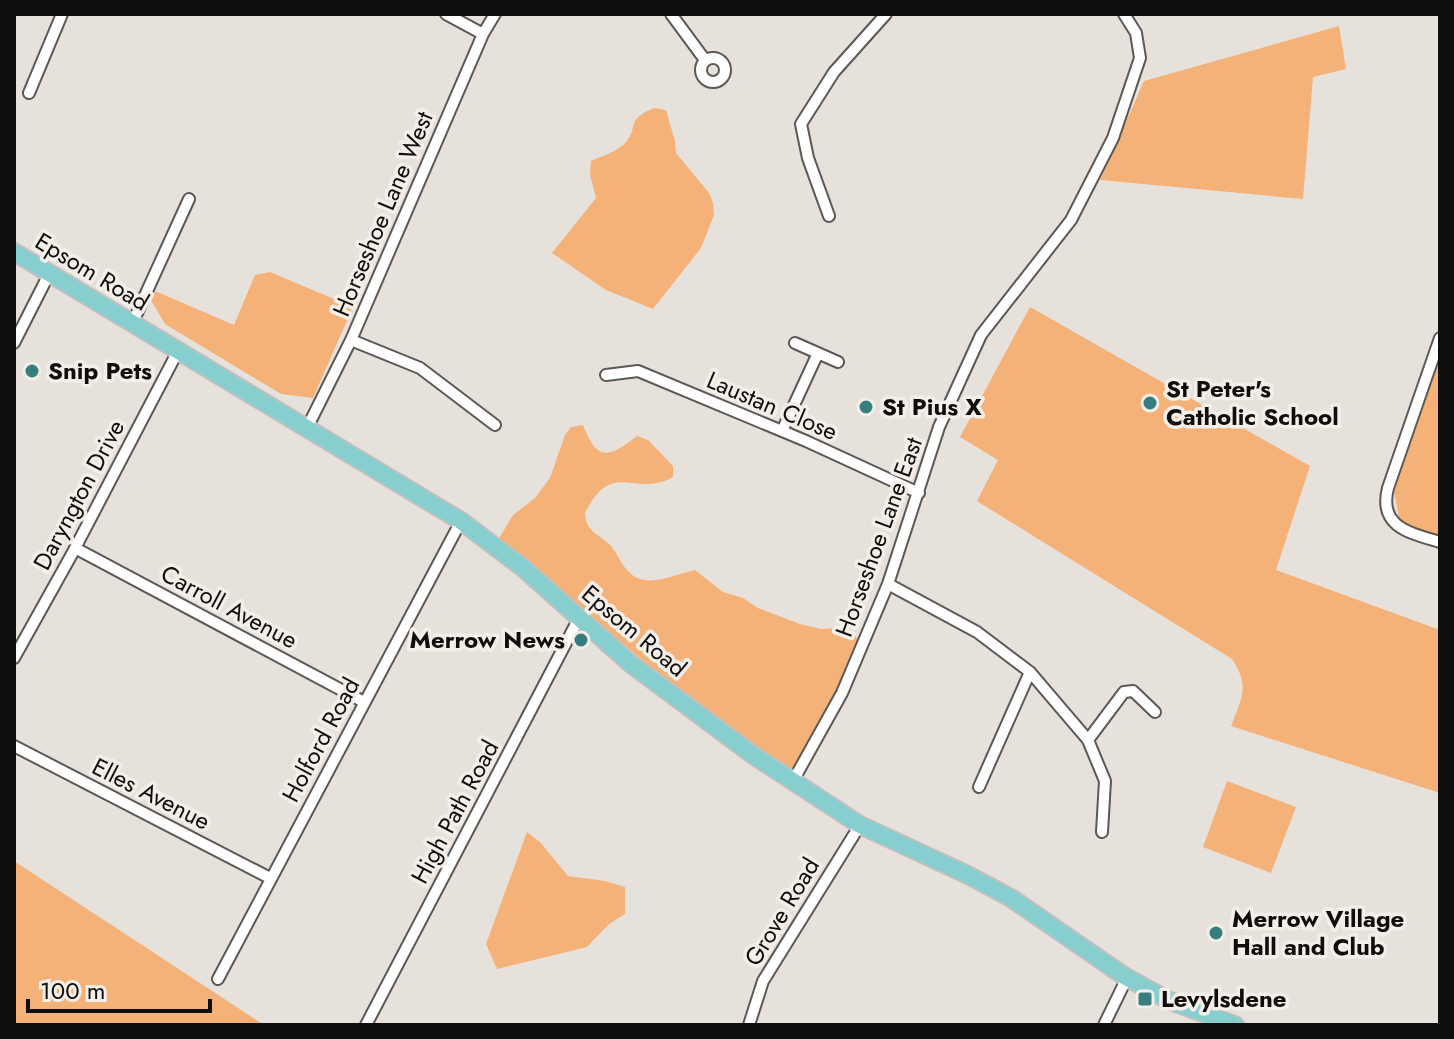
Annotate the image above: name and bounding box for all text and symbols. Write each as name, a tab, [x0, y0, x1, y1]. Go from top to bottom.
street label: Horseshoe Lane West	[324, 106, 442, 322]
street label: Epsom Road	[29, 224, 156, 319]
place label: Snip Pets	[48, 353, 152, 388]
marker: Snip Pets	[23, 362, 41, 380]
street label: Laustan Close	[701, 362, 843, 449]
place label: St Peter's Catholic School	[1166, 371, 1339, 434]
place label: St Pius X	[882, 389, 982, 424]
marker: St Peter's Catholic School	[1141, 394, 1159, 412]
marker: St Pius X	[857, 398, 875, 416]
street label: Daryngton Drive	[24, 413, 133, 576]
street label: Horseshoe Lane East	[826, 432, 931, 642]
street label: Carroll Avenue	[155, 556, 304, 657]
street label: Epsom Road	[574, 576, 694, 685]
place label: Merrow News	[410, 622, 565, 657]
marker: Merrow News	[572, 631, 590, 649]
street label: Holford Road	[273, 671, 368, 808]
street label: High Path Road	[402, 734, 507, 890]
street label: Elles Avenue	[86, 749, 216, 838]
street label: Grove Road	[735, 851, 828, 973]
place label: Merrow Village Hall and Club	[1232, 901, 1404, 964]
marker: Merrow Village Hall and Club	[1207, 924, 1225, 942]
scale bar	[28, 963, 210, 1013]
text: 100 m	[40, 973, 106, 1008]
place label: Levylsdene	[1161, 981, 1286, 1016]
marker: Levylsdene	[1136, 990, 1154, 1008]

